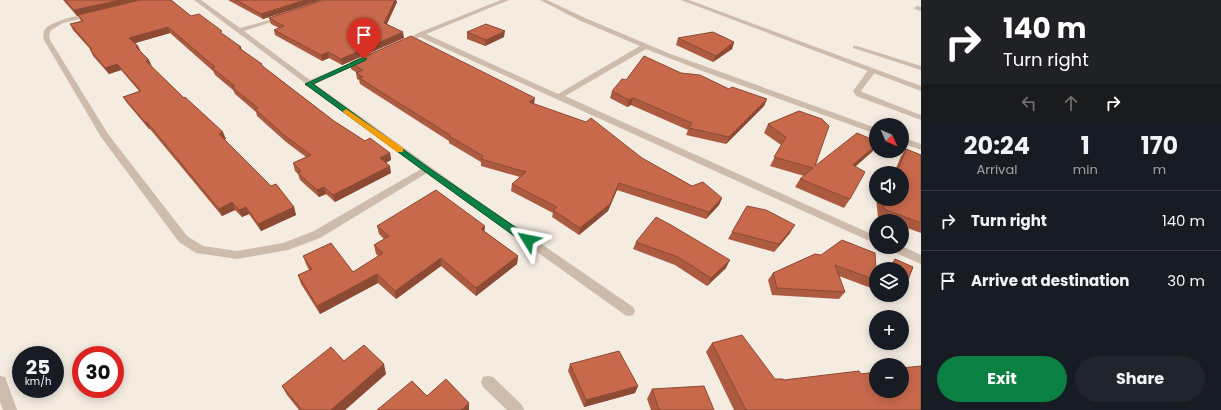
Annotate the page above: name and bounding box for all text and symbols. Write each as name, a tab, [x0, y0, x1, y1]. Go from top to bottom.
text: 140 m	[1003, 9, 1086, 48]
icon: right	[937, 16, 989, 68]
pin	[347, 18, 381, 59]
icon: arrive	[353, 24, 375, 46]
text: Turn right	[1003, 47, 1089, 72]
icon: left	[1018, 92, 1040, 114]
icon: ahead	[1060, 92, 1082, 114]
icon: right	[1102, 92, 1124, 114]
north arrow	[869, 118, 909, 158]
map controls	[869, 118, 909, 398]
text: 20:24	[964, 129, 1030, 162]
text: 1	[1081, 129, 1090, 162]
text: 170	[1141, 129, 1178, 162]
text: Arrival	[976, 160, 1017, 179]
text: min	[1073, 160, 1098, 179]
text: m	[1153, 160, 1166, 179]
button: sound	[869, 166, 909, 206]
icon: right	[937, 210, 959, 232]
text: Turn right	[971, 210, 1047, 231]
text: 140 m	[1162, 210, 1205, 231]
button: search	[869, 214, 909, 254]
position arrow	[507, 219, 549, 261]
button: layers	[869, 262, 909, 302]
icon: arrive	[937, 270, 959, 292]
text: Arrive at destination	[971, 270, 1129, 291]
text: 30 m	[1167, 270, 1205, 291]
button: +	[869, 310, 909, 350]
speed limit sign: 30	[72, 346, 124, 398]
text: 25	[26, 353, 50, 381]
button: Exit	[937, 356, 1067, 402]
button: Share	[1075, 356, 1205, 402]
button: −	[869, 358, 909, 398]
text: km/h	[25, 374, 51, 389]

